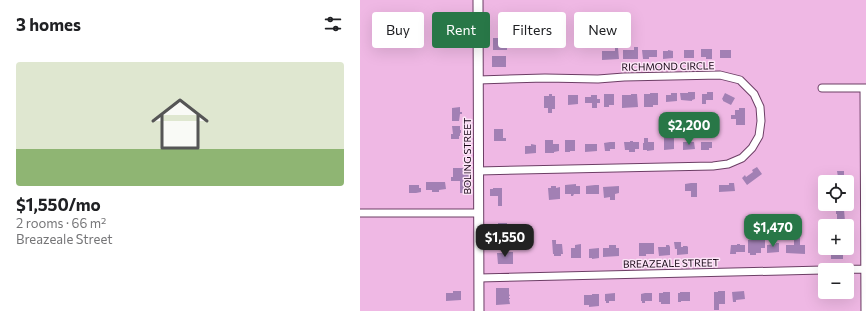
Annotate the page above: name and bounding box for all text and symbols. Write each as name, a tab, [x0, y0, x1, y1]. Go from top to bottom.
chip: Buy	[372, 12, 424, 48]
chip: Rent	[432, 12, 490, 48]
chip: Filters	[498, 12, 566, 48]
chip: New	[574, 12, 631, 48]
icon: filters	[322, 13, 344, 35]
text: 3 homes	[16, 14, 81, 35]
street label: RICHMOND CIRCLE	[621, 59, 715, 73]
icon: home	[144, 88, 216, 160]
pin: $2,200	[656, 112, 722, 146]
street label: BOLING STREET	[461, 117, 473, 195]
text: $2,200	[668, 117, 710, 133]
map controls	[818, 175, 854, 299]
button: locate	[818, 175, 854, 211]
text: $1,550/mo	[16, 194, 101, 215]
pin: $1,470	[740, 214, 806, 248]
text: 2 rooms · 66 m²	[16, 215, 106, 231]
text: $1,470	[753, 219, 793, 235]
button: +	[818, 219, 854, 255]
pin: $1,550	[472, 224, 538, 258]
text: $1,550	[485, 229, 525, 245]
text: Breazeale Street	[16, 231, 113, 247]
street label: BREAZEALE STREET	[623, 256, 720, 270]
button: −	[818, 263, 854, 299]

